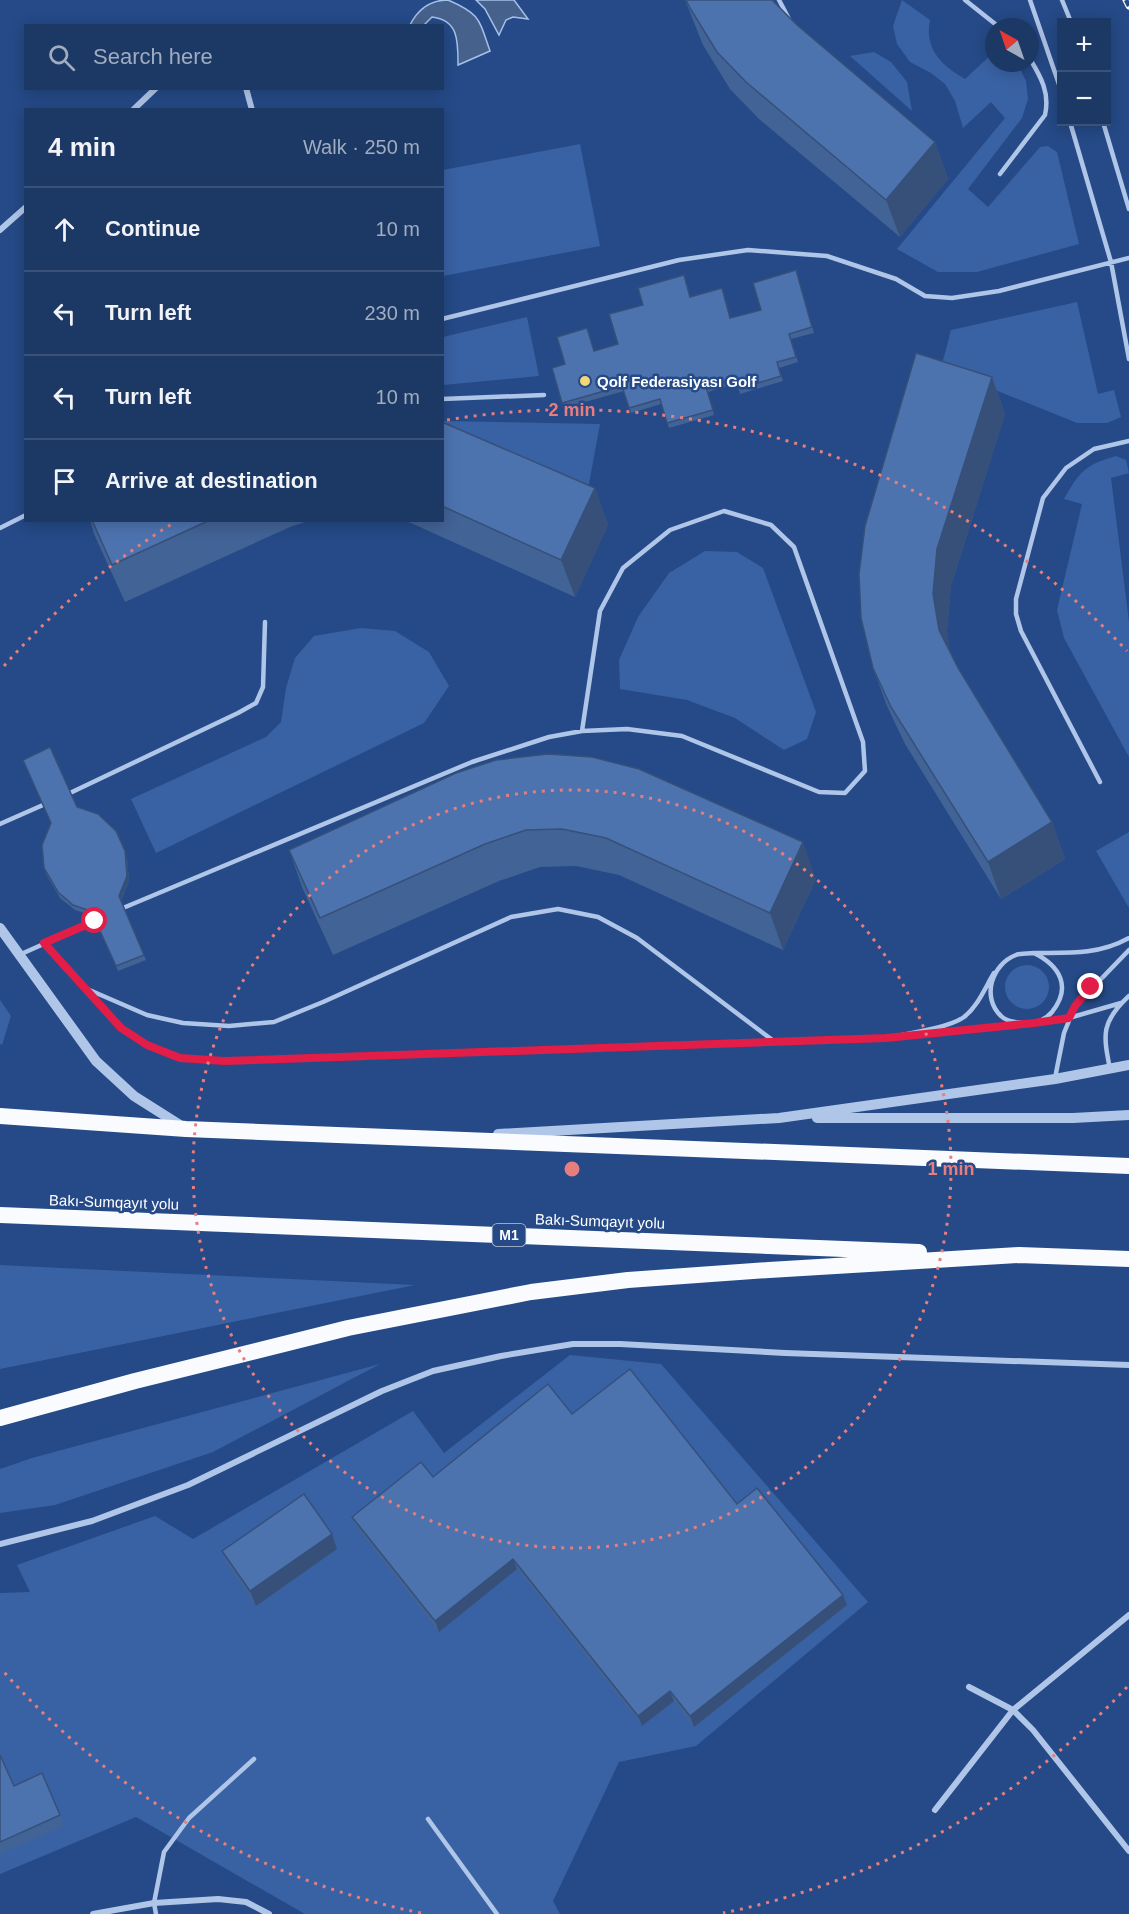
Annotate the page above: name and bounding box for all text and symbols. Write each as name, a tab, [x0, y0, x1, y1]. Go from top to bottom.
north arrow	[985, 18, 1039, 72]
map controls	[1057, 18, 1111, 126]
button: +	[1057, 18, 1111, 72]
search box	[24, 24, 444, 90]
icon: search	[45, 41, 78, 74]
text: Search here	[93, 44, 213, 69]
button: −	[1057, 72, 1111, 126]
text: 4 min	[48, 132, 116, 162]
text: Walk · 250 m	[303, 136, 420, 158]
icon: ahead	[48, 213, 81, 246]
text: Continue	[105, 216, 200, 241]
text: 10 m	[376, 218, 420, 240]
icon: left	[48, 297, 81, 330]
text: Turn left	[105, 300, 191, 325]
text: 230 m	[364, 302, 420, 324]
place label: Qolf Federasiyası Golf	[597, 373, 757, 390]
marker: Qolf Federasiyası Golf	[578, 374, 592, 388]
icon: left	[48, 381, 81, 414]
text: Turn left	[105, 384, 191, 409]
text: 10 m	[376, 386, 420, 408]
text: 2 min	[548, 400, 596, 420]
icon: arrive	[48, 465, 81, 498]
text: Arrive at destination	[105, 468, 318, 493]
route start	[81, 907, 107, 933]
route end	[1077, 973, 1103, 999]
centre of rings	[562, 1159, 582, 1179]
text: 1 min	[927, 1159, 975, 1179]
street label: Bakı-Sumqayıt yolu	[49, 1191, 179, 1213]
street label: Bakı-Sumqayıt yolu	[535, 1210, 665, 1232]
road number: M1	[492, 1224, 526, 1246]

